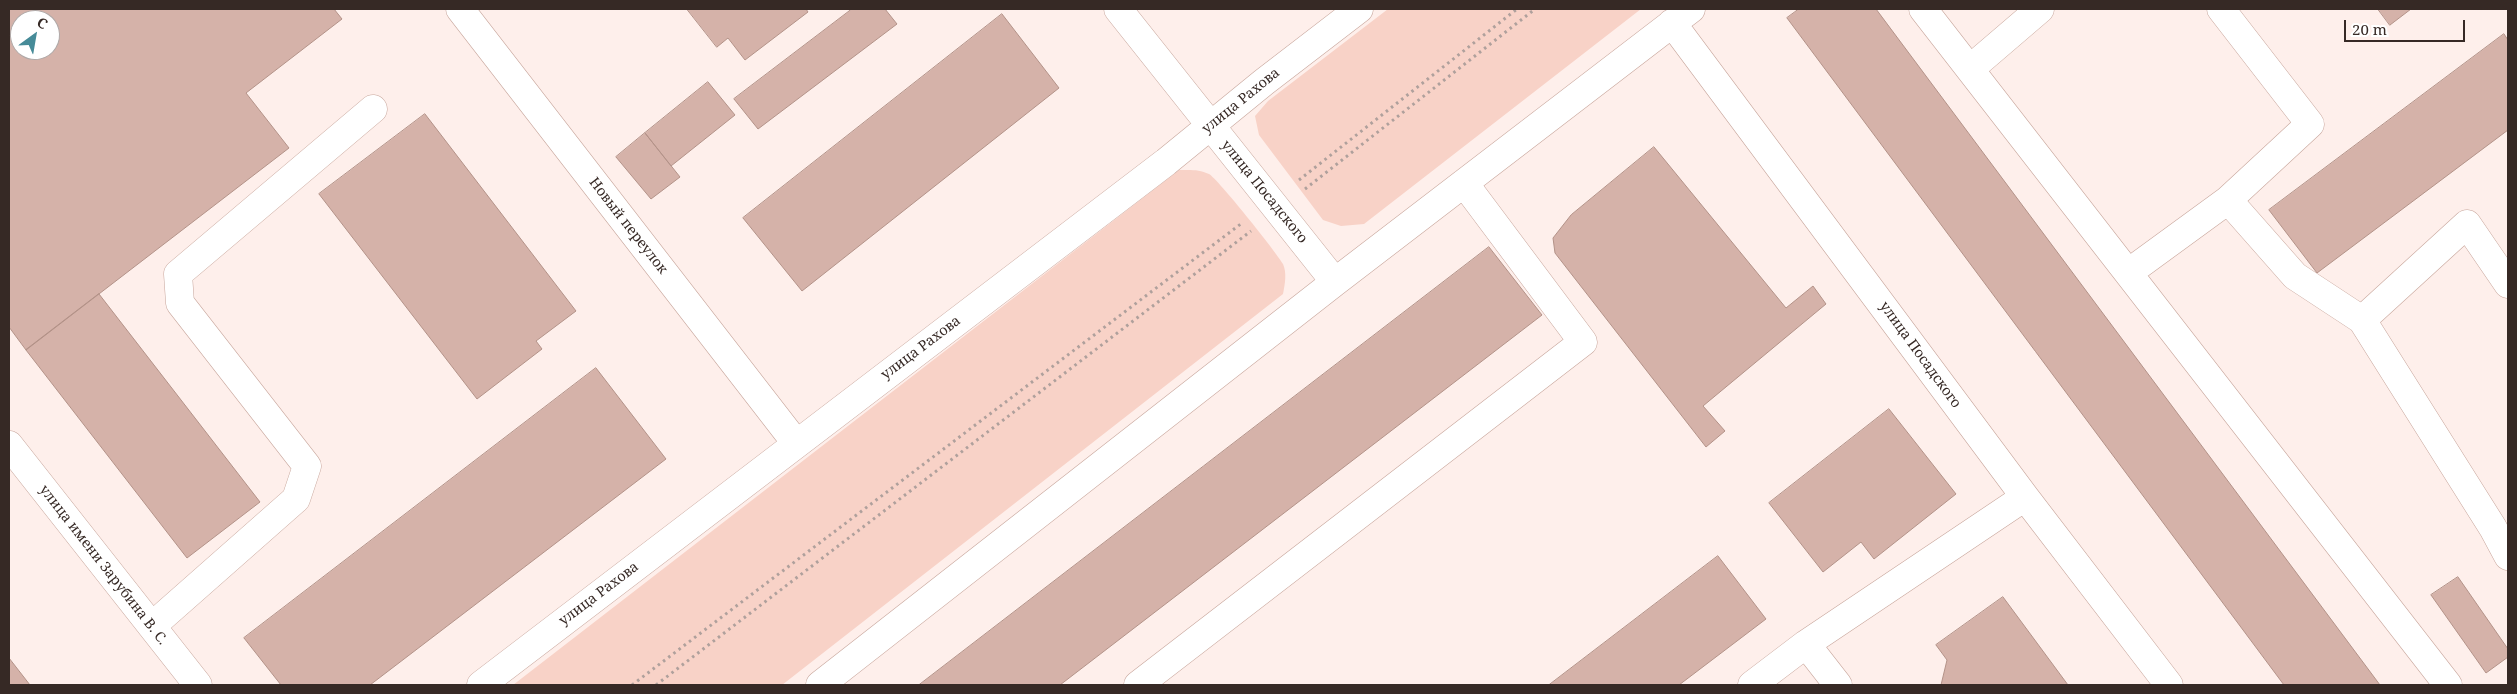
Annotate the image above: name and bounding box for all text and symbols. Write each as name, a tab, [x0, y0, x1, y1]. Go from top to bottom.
north arrow	[10, 10, 60, 60]
scale bar	[2347, 10, 2468, 42]
text: С	[34, 12, 52, 33]
text: 20 m	[2352, 19, 2387, 39]
street label: улица Рахова	[1199, 64, 1283, 138]
street label: улица Посадского	[1217, 137, 1311, 247]
street label: Новый переулок	[585, 174, 671, 278]
street label: улица Посадского	[1876, 298, 1964, 412]
street label: улица Рахова	[878, 313, 964, 383]
street label: улица имени Зарубина В. С.	[35, 482, 171, 648]
street label: улица Рахова	[556, 559, 642, 629]

